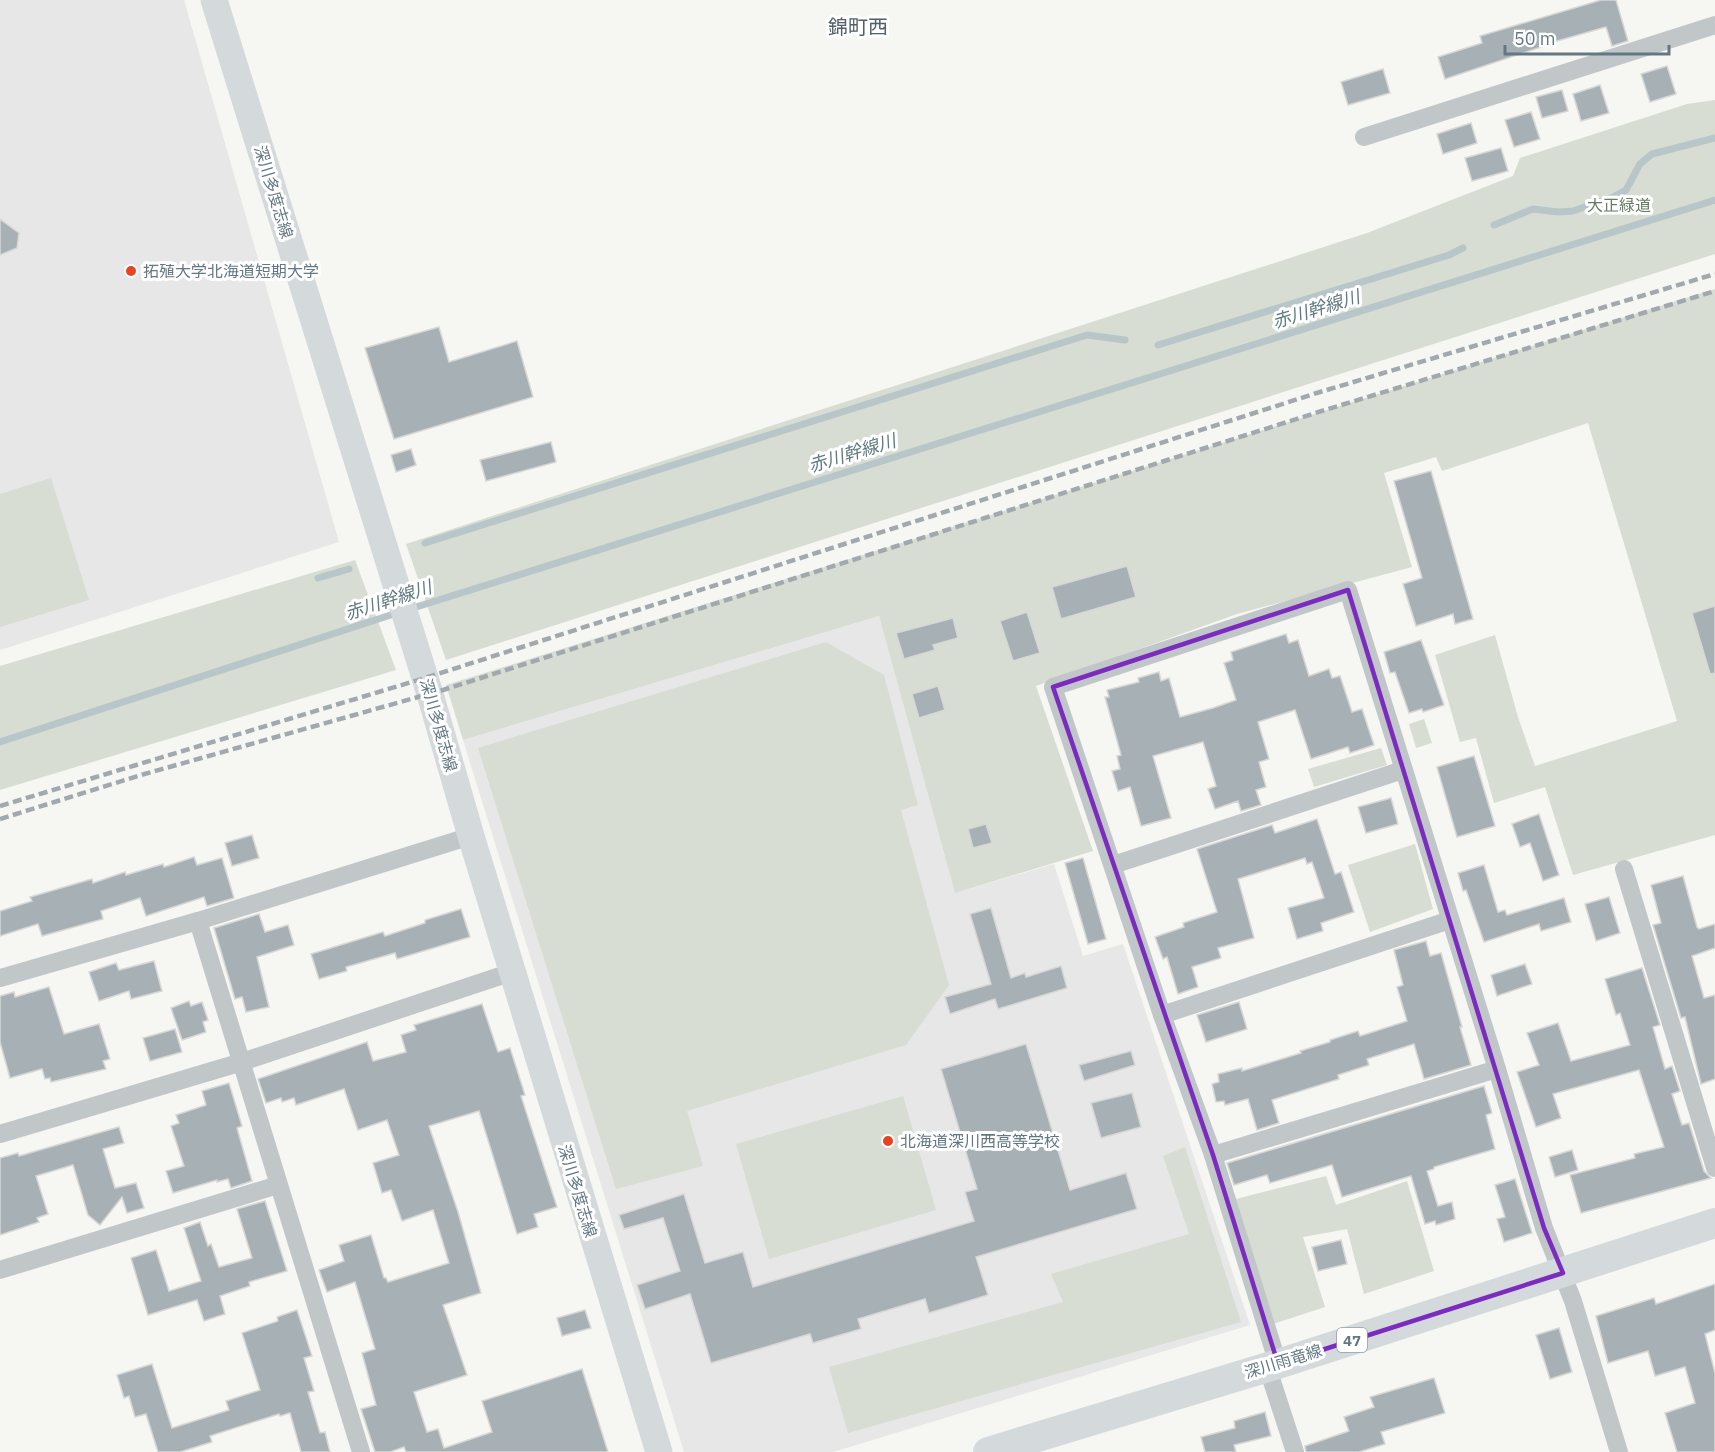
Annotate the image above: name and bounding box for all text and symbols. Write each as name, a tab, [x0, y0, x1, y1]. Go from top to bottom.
district label: 錦町西	[828, 13, 888, 40]
scale bar	[1505, 18, 1668, 56]
text: 50 m	[1514, 27, 1556, 50]
street label: 深川多度志線	[250, 143, 298, 241]
park label: 大正緑道	[1587, 195, 1651, 215]
place label: 拓殖大学北海道短期大学	[143, 261, 319, 281]
marker: 拓殖大学北海道短期大学	[124, 264, 138, 278]
water label: 赤川幹線川	[1270, 284, 1364, 333]
water label: 赤川幹線川	[806, 428, 900, 477]
water label: 赤川幹線川	[342, 575, 436, 625]
street label: 深川多度志線	[416, 676, 462, 774]
place label: 北海道深川西高等学校	[900, 1131, 1060, 1151]
marker: 北海道深川西高等学校	[881, 1134, 895, 1148]
street label: 深川多度志線	[554, 1142, 602, 1240]
road number: 47	[1337, 1328, 1367, 1352]
street label: 深川雨竜線	[1242, 1340, 1324, 1382]

